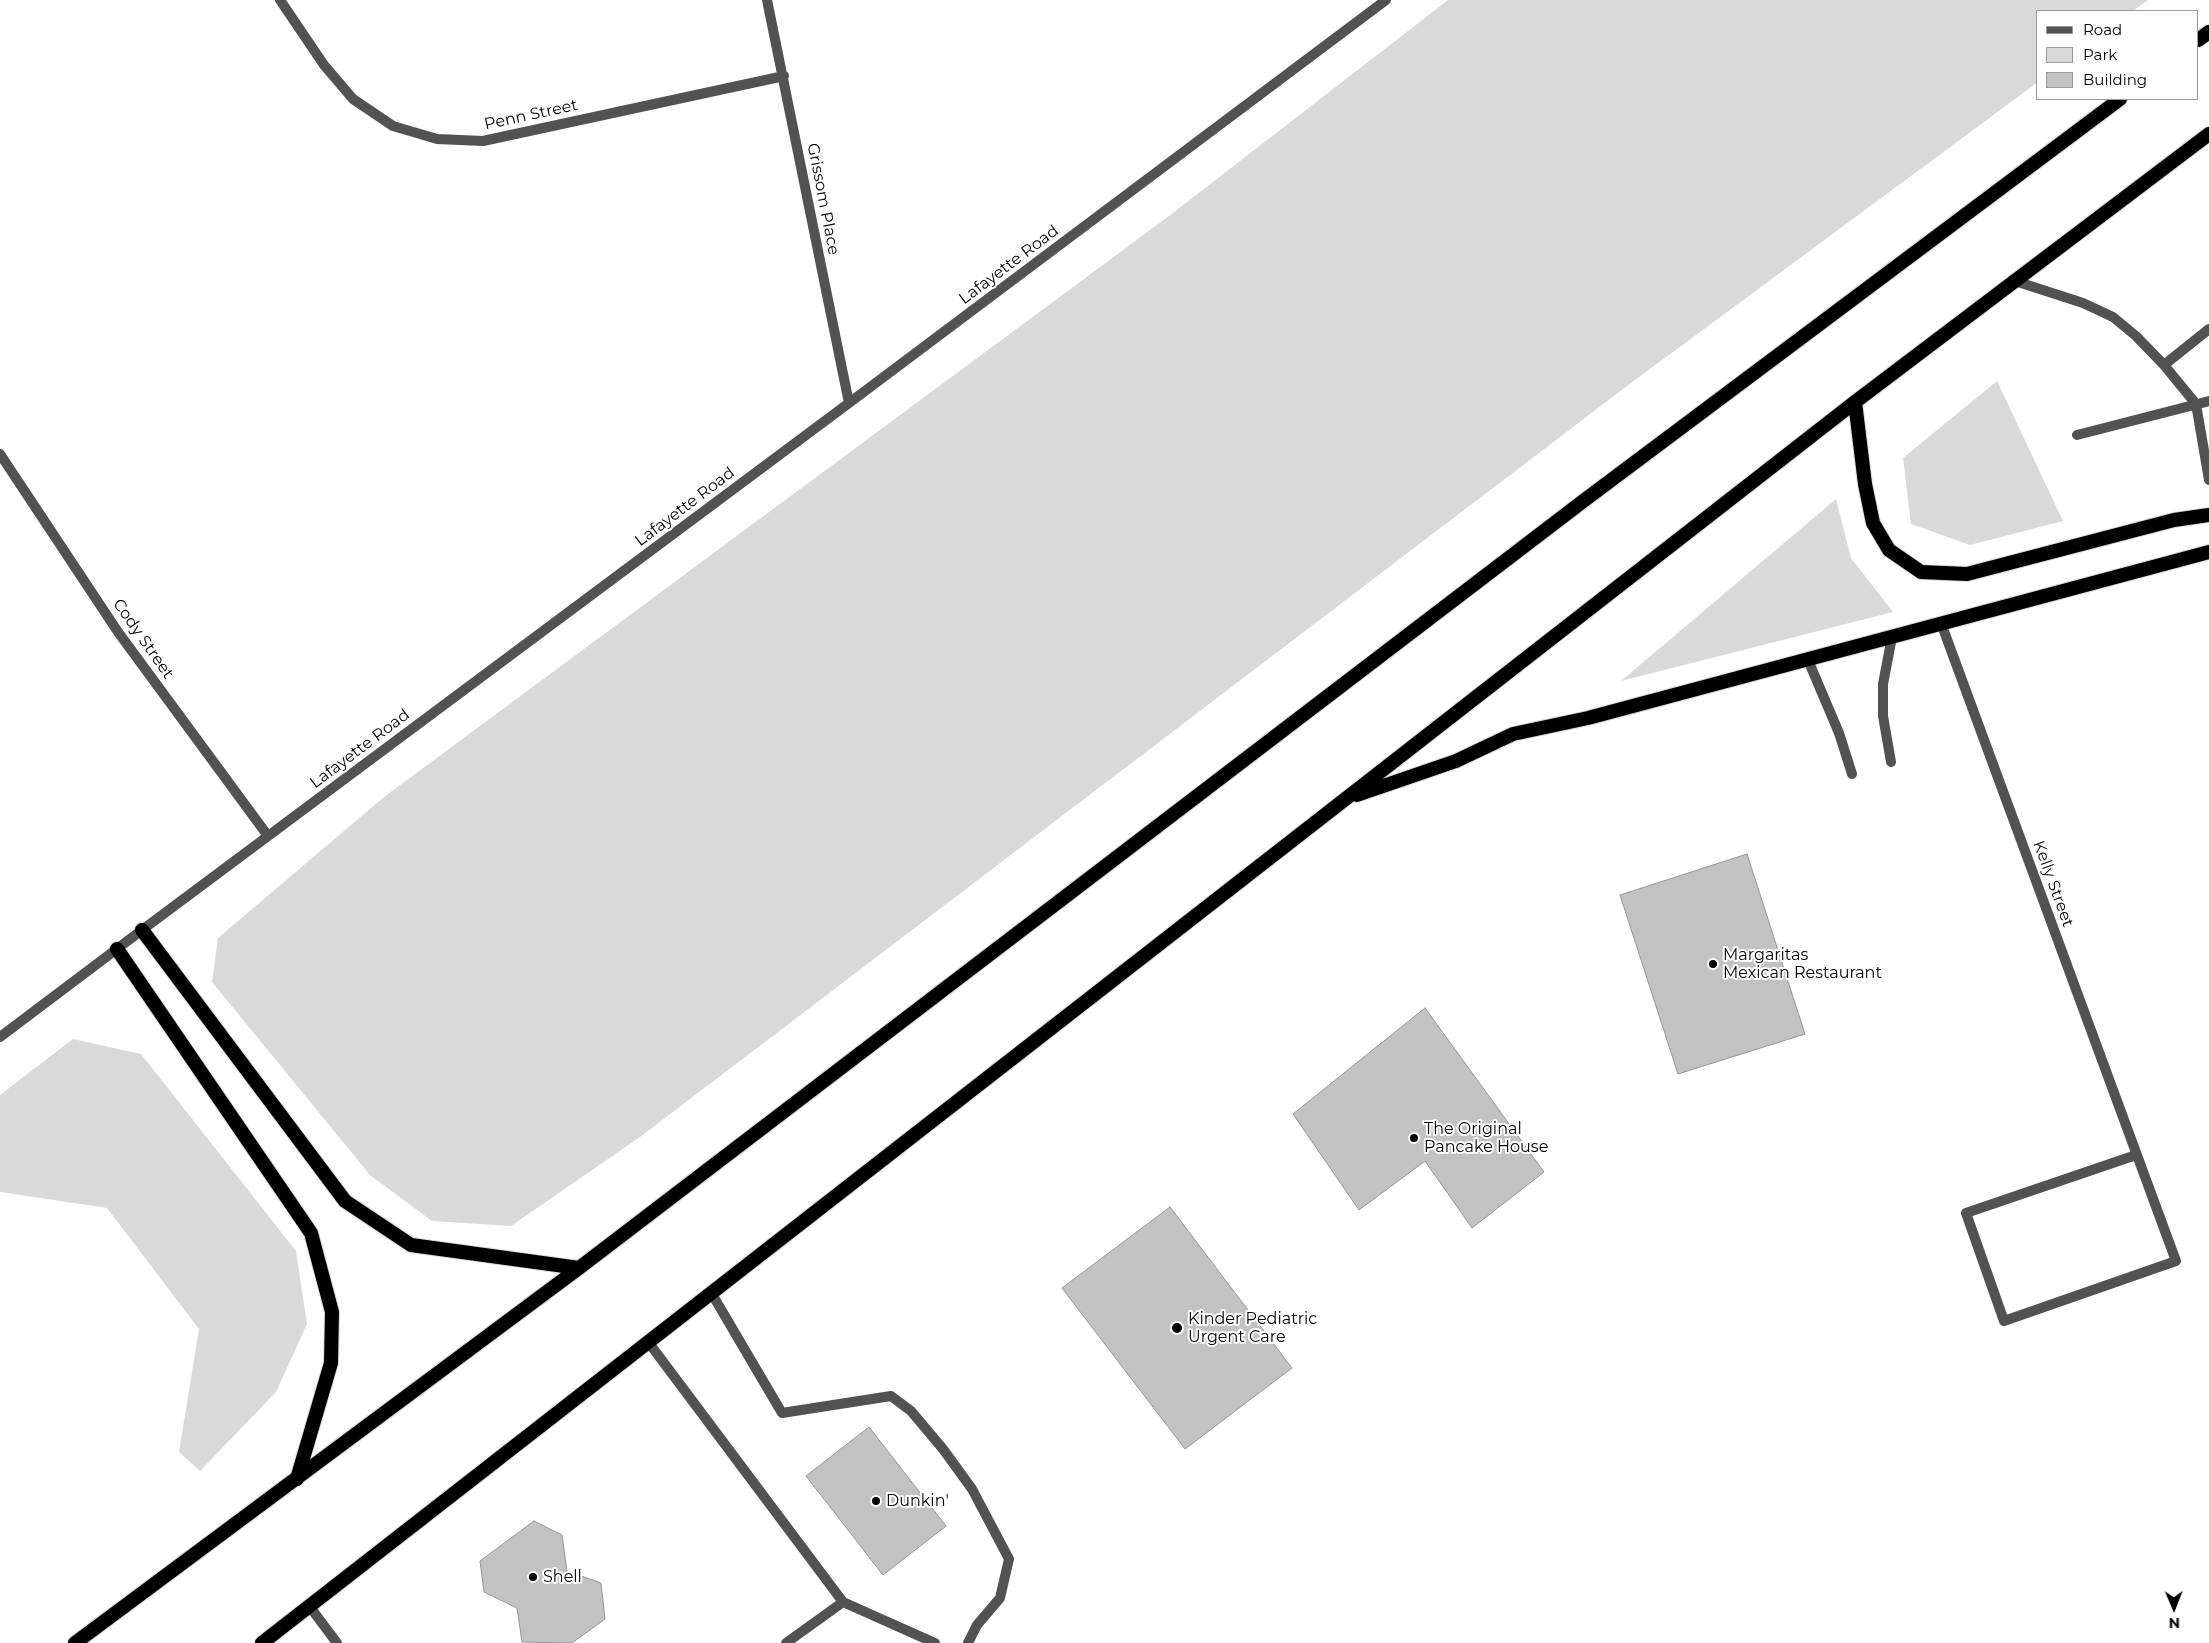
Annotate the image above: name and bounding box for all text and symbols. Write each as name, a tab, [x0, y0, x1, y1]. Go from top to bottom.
legend	[2036, 10, 2199, 100]
text: Road	[2083, 20, 2122, 39]
text: Park	[2083, 45, 2117, 64]
text: Building	[2083, 70, 2147, 89]
street label: Penn Street	[482, 96, 580, 134]
street label: Grissom Place	[803, 141, 843, 257]
street label: Lafayette Road	[955, 221, 1063, 309]
street label: Lafayette Road	[631, 463, 739, 551]
street label: Cody Street	[108, 595, 178, 683]
street label: Lafayette Road	[306, 705, 414, 793]
street label: Kelly Street	[2029, 838, 2077, 930]
place label: Margaritas Mexican Restaurant	[1723, 945, 1882, 983]
marker: Margaritas Mexican Restaurant	[1707, 958, 1719, 970]
place label: The Original Pancake House	[1424, 1119, 1548, 1157]
marker: The Original Pancake House	[1408, 1132, 1420, 1144]
place label: Kinder Pediatric Urgent Care	[1188, 1309, 1317, 1347]
marker: Kinder Pediatric Urgent Care	[1170, 1321, 1184, 1335]
place label: Dunkin'	[886, 1491, 949, 1511]
marker: Dunkin'	[870, 1495, 882, 1507]
place label: Shell	[543, 1567, 582, 1587]
marker: Shell	[527, 1571, 539, 1583]
north arrow	[2149, 1583, 2199, 1633]
text: N	[2168, 1614, 2180, 1632]

